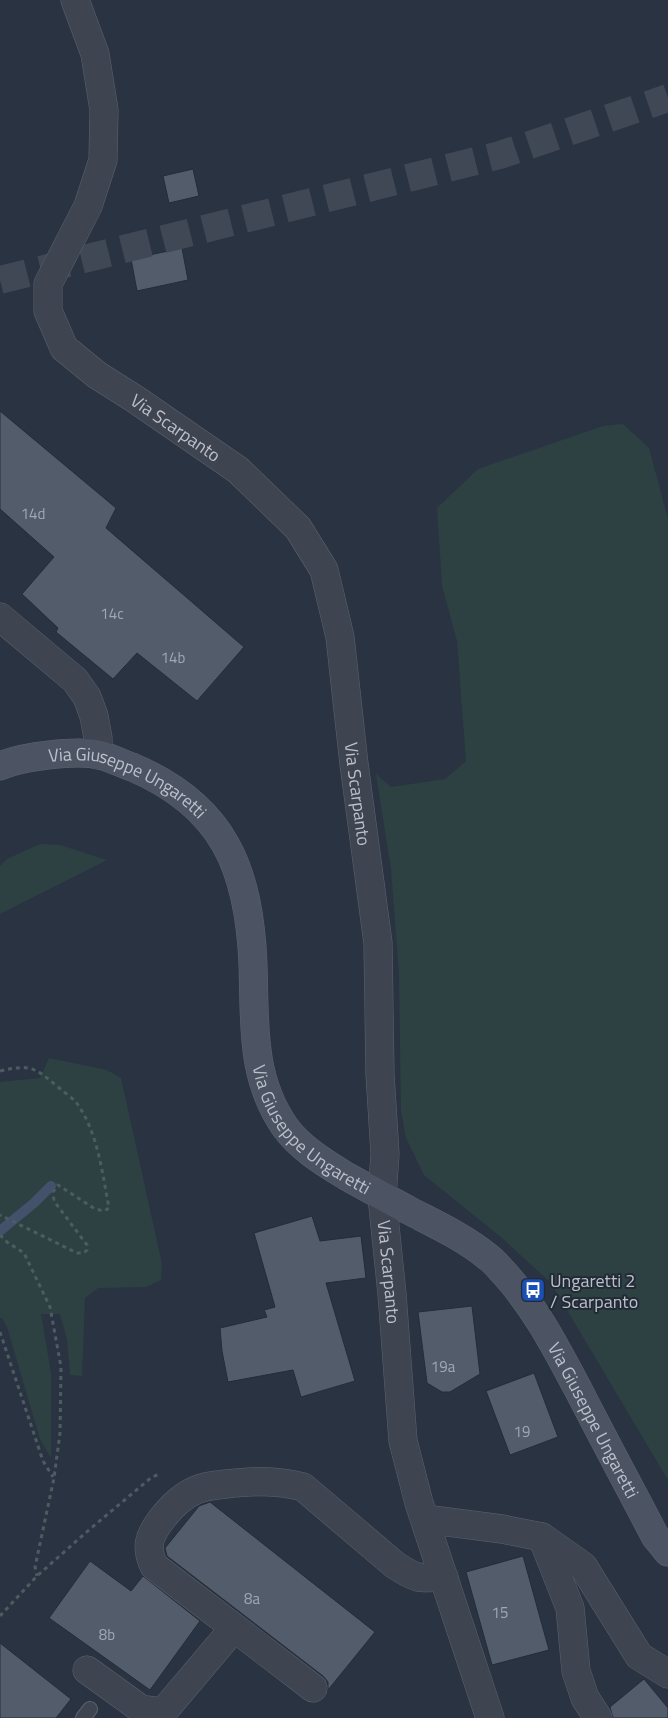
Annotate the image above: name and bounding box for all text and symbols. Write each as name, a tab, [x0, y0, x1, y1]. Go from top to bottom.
street label: Via Scarpanto	[125, 387, 227, 468]
house number: 14d	[21, 502, 45, 525]
house number: 14c	[100, 602, 124, 625]
house number: 14b	[161, 646, 185, 669]
street label: Via Giuseppe Ungaretti	[47, 740, 213, 824]
street label: Via Scarpanto	[338, 741, 378, 847]
street label: Via Giuseppe Ungaretti	[246, 1062, 376, 1201]
street label: Via Scarpanto	[371, 1219, 408, 1325]
place label: Ungaretti 2 / Scarpanto	[550, 1267, 638, 1315]
bus stop icon: Ungaretti 2 / Scarpanto	[520, 1277, 546, 1303]
street label: Via Giuseppe Ungaretti	[542, 1337, 646, 1503]
house number: 19a	[431, 1355, 456, 1378]
house number: 19	[514, 1420, 530, 1443]
house number: 8a	[244, 1587, 260, 1610]
house number: 15	[492, 1601, 508, 1624]
house number: 8b	[99, 1623, 115, 1646]

